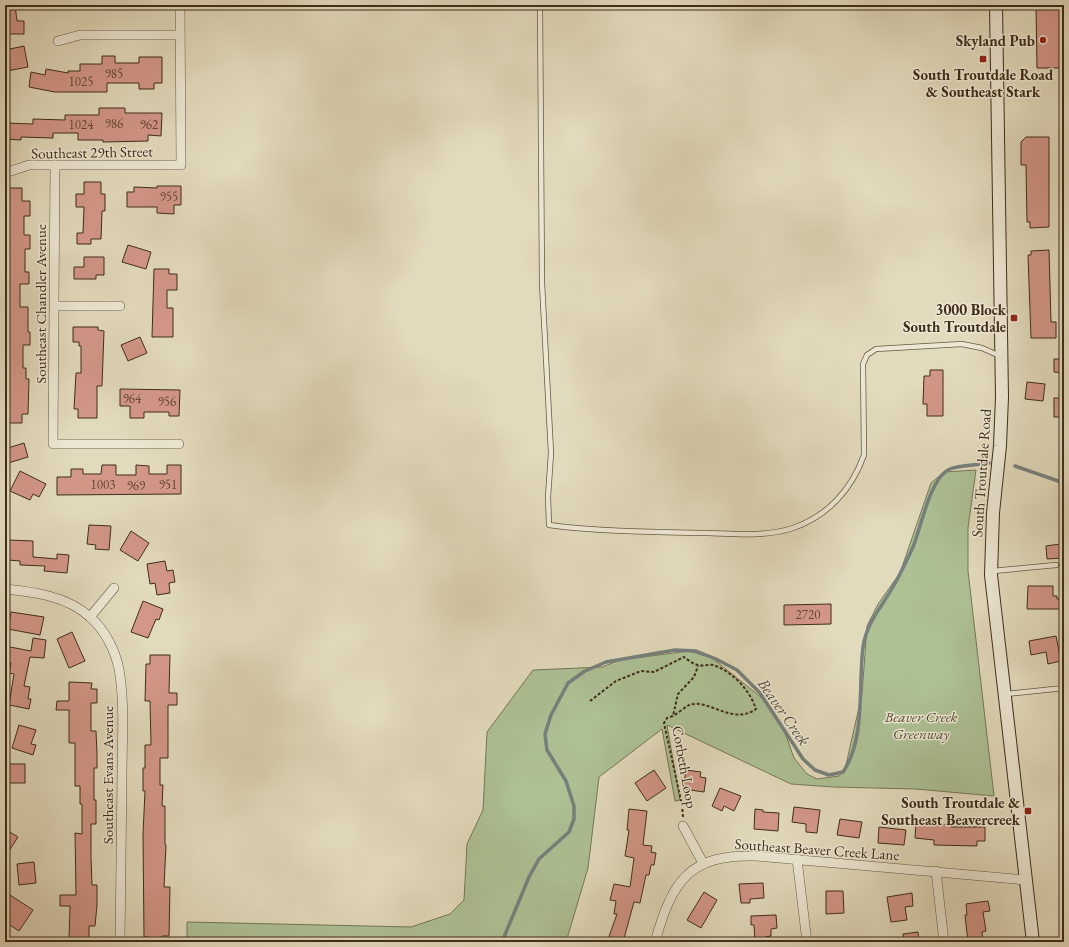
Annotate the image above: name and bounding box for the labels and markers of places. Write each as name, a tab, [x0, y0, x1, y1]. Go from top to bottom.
place label: Skyland Pub	[956, 31, 1035, 50]
marker: Skyland Pub	[1038, 35, 1048, 45]
marker: South Troutdale Road & Southeast Stark	[978, 54, 988, 64]
place label: South Troutdale Road & Southeast Stark	[913, 65, 1054, 101]
place label: 3000 Block South Troutdale	[903, 300, 1007, 336]
marker: 3000 Block South Troutdale	[1009, 313, 1019, 323]
place label: South Troutdale & Southeast Beavercreek	[881, 793, 1021, 829]
marker: South Troutdale & Southeast Beavercreek	[1023, 806, 1033, 816]

